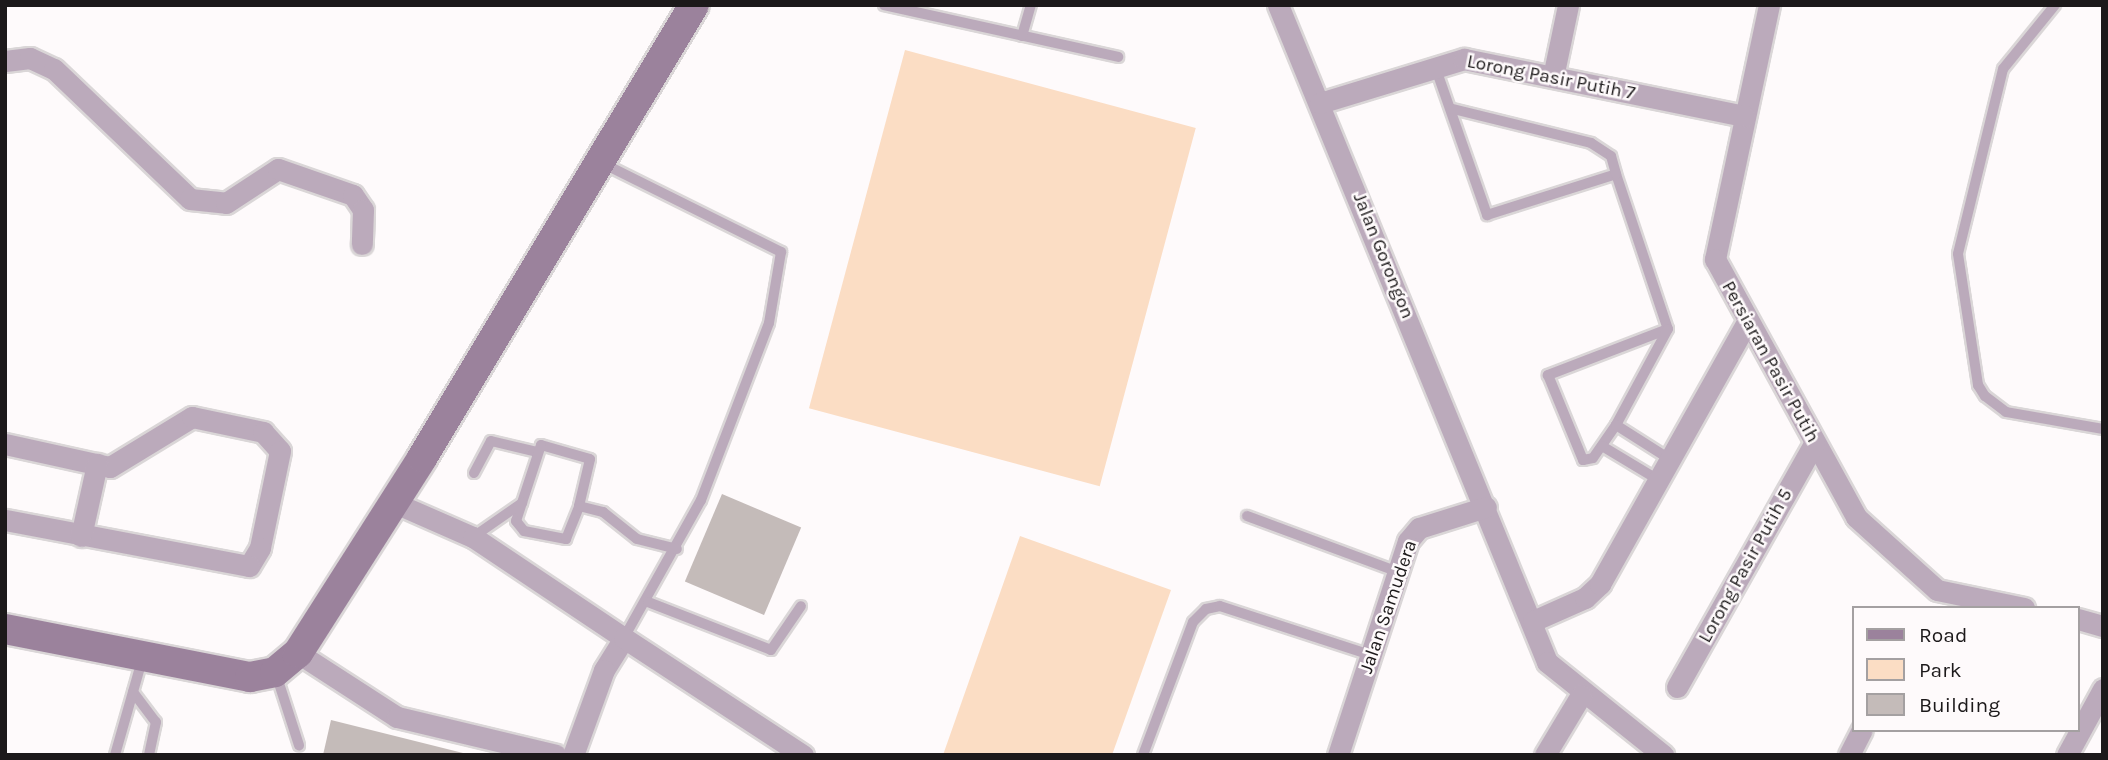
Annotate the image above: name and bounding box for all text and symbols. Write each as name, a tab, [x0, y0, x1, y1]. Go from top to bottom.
street label: Lorong Pasir Putih 7	[1465, 50, 1637, 106]
street label: Jalan Gorongon	[1347, 190, 1419, 322]
street label: Persiaran Pasir Putih	[1716, 277, 1824, 447]
street label: Lorong Pasir Putih 5	[1694, 485, 1798, 647]
street label: Jalan Samudera	[1356, 537, 1422, 677]
legend	[1853, 606, 2080, 732]
text: Road	[1919, 623, 1967, 647]
text: Park	[1919, 658, 1962, 682]
text: Building	[1919, 693, 2000, 717]

